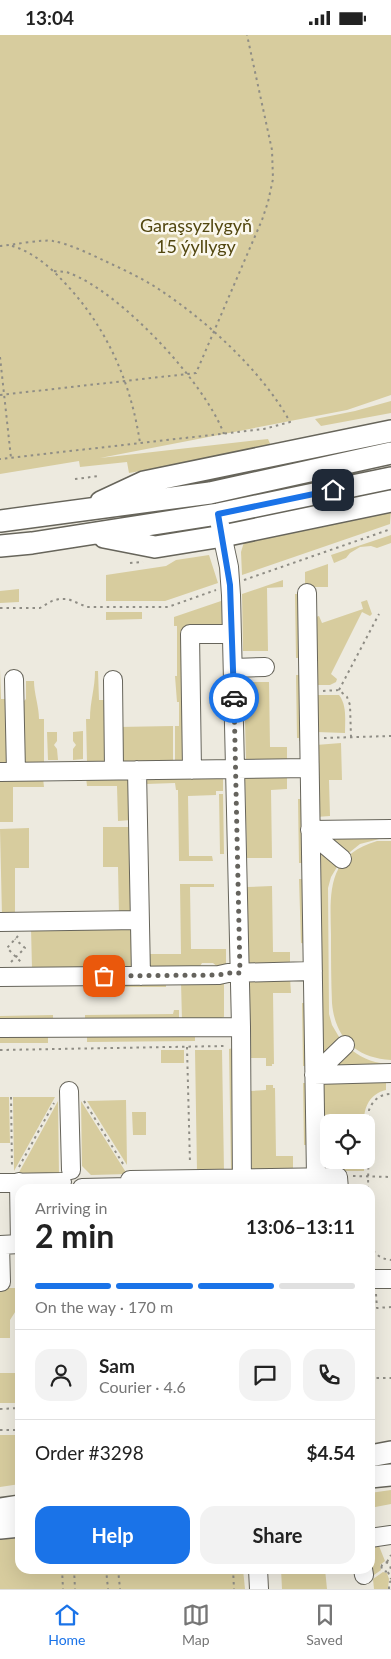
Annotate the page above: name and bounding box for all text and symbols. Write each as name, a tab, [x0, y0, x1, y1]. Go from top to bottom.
text: 13:04	[25, 6, 74, 29]
park label: Garaşsyzlygyň 15 ýyllygy	[140, 214, 252, 257]
pin	[312, 469, 354, 511]
icon: home	[319, 476, 347, 504]
courier	[209, 673, 259, 723]
icon: car	[220, 684, 248, 712]
pin	[83, 955, 125, 997]
icon: bag	[90, 962, 118, 990]
map controls	[320, 1114, 375, 1169]
button: locate	[320, 1114, 375, 1169]
text: Arriving in	[35, 1198, 108, 1217]
text: 13:06–13:11	[246, 1215, 355, 1238]
text: 2 min	[35, 1216, 114, 1255]
text: On the way · 170 m	[35, 1297, 173, 1316]
button: person	[35, 1349, 87, 1401]
button: chat	[239, 1349, 291, 1401]
button: phone	[303, 1349, 355, 1401]
text: Sam	[99, 1354, 135, 1377]
text: Courier · 4.6	[99, 1377, 186, 1396]
text: Order #3298	[35, 1441, 144, 1464]
text: $4.54	[306, 1441, 355, 1464]
button: Help	[35, 1506, 190, 1564]
button: Share	[200, 1506, 355, 1564]
tab: Home	[48, 1601, 86, 1648]
tab: Map	[182, 1601, 210, 1648]
tab: Saved	[306, 1601, 343, 1648]

